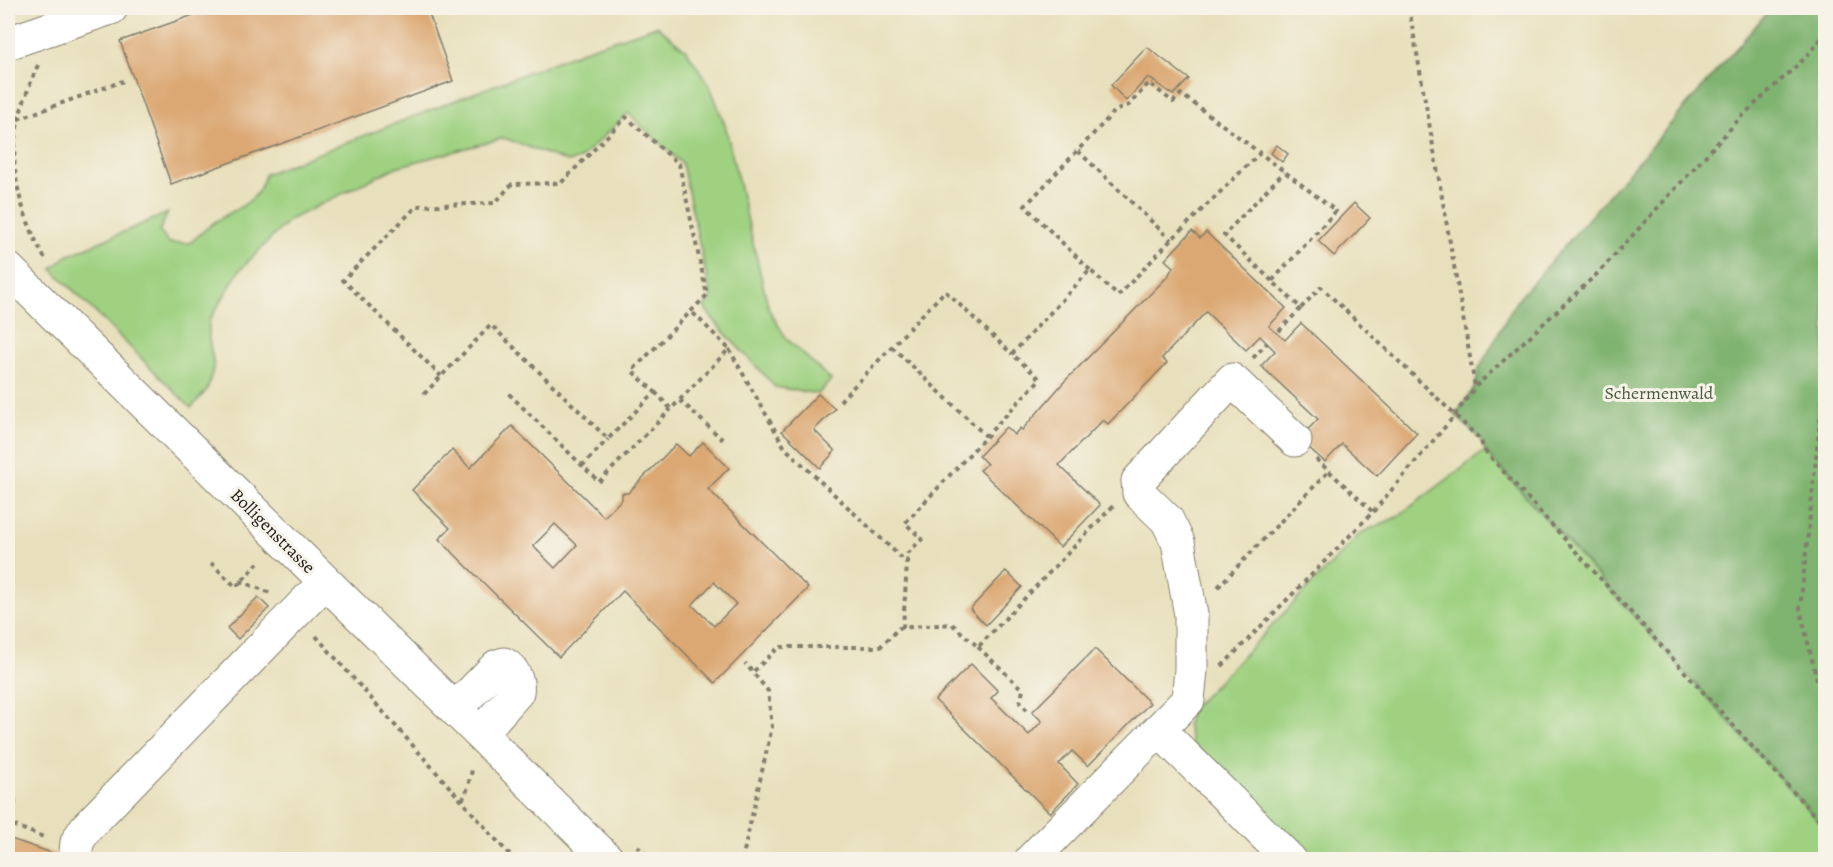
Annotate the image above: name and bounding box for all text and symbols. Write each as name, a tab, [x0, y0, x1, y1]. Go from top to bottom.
park label: Schermenwald	[1605, 381, 1714, 405]
street label: Bolligenstrasse	[225, 483, 321, 579]

